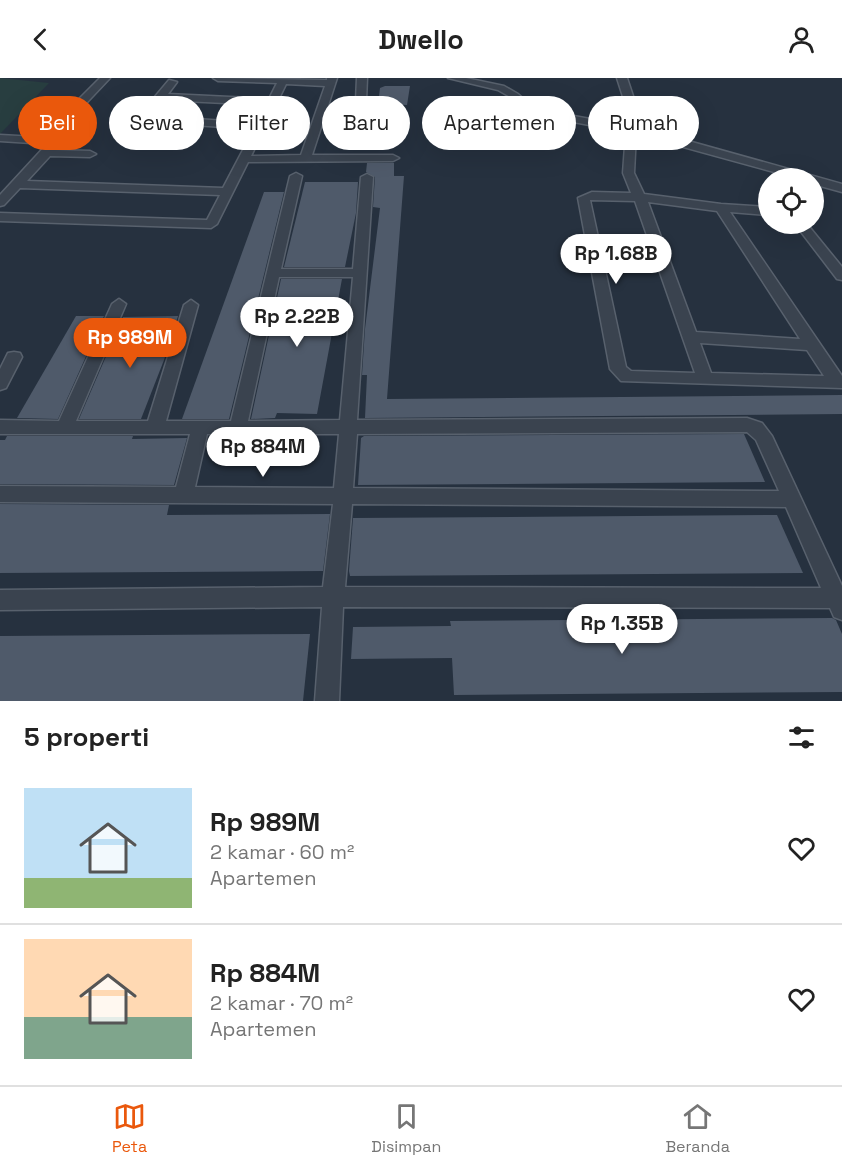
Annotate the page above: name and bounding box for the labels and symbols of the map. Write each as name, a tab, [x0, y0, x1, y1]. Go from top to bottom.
pin: Rp 1.68B	[554, 234, 678, 285]
pin: Rp 2.22B	[235, 297, 359, 348]
pin: Rp 989M	[75, 318, 185, 369]
pin: Rp 884M	[208, 427, 318, 478]
pin: Rp 1.35B	[560, 604, 684, 655]

